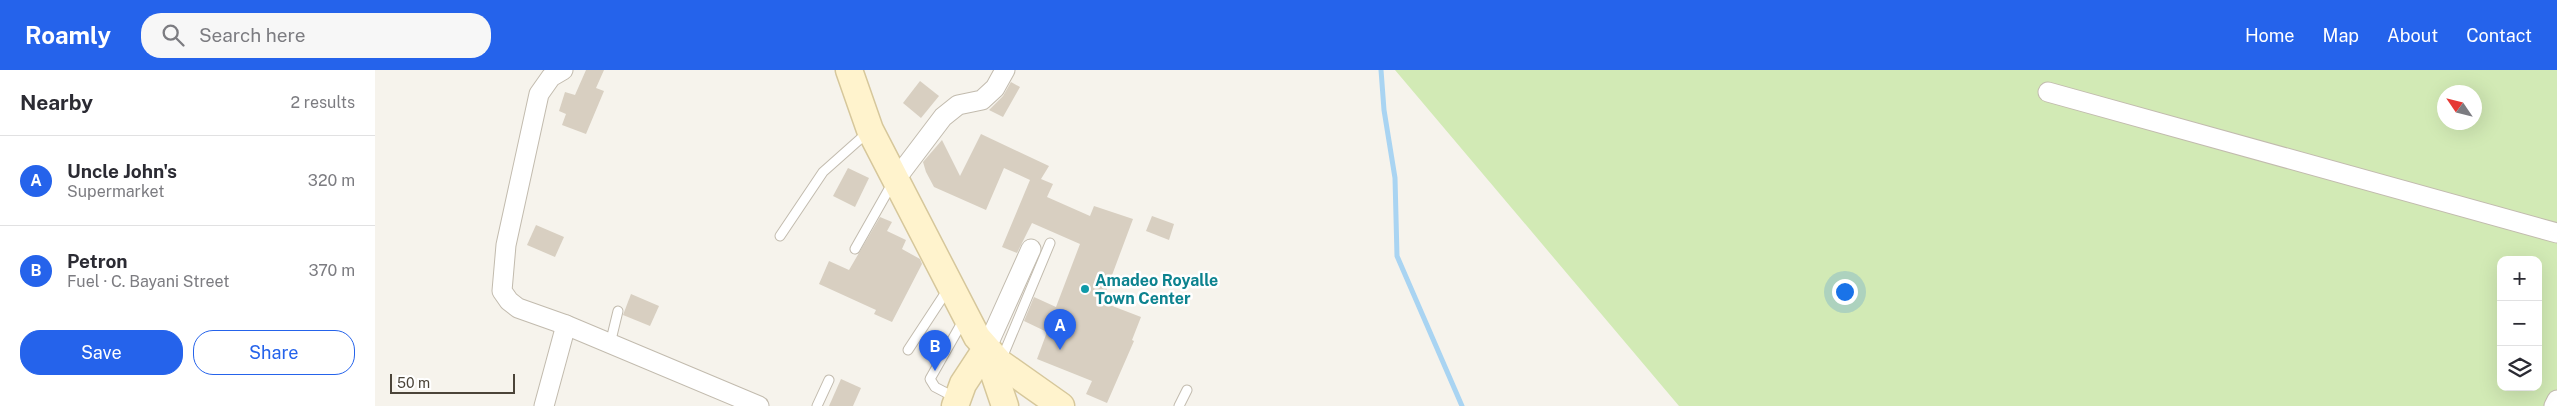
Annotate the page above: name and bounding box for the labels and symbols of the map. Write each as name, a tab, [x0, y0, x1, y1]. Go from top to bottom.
north arrow	[2437, 85, 2482, 130]
place label: Amadeo Royalle Town Center	[1095, 271, 1218, 308]
your location	[1832, 279, 1858, 305]
marker: Amadeo Royalle Town Center	[1079, 283, 1091, 295]
pin: A	[1044, 309, 1076, 350]
pin: B	[919, 330, 951, 371]
scale bar	[390, 371, 515, 394]

